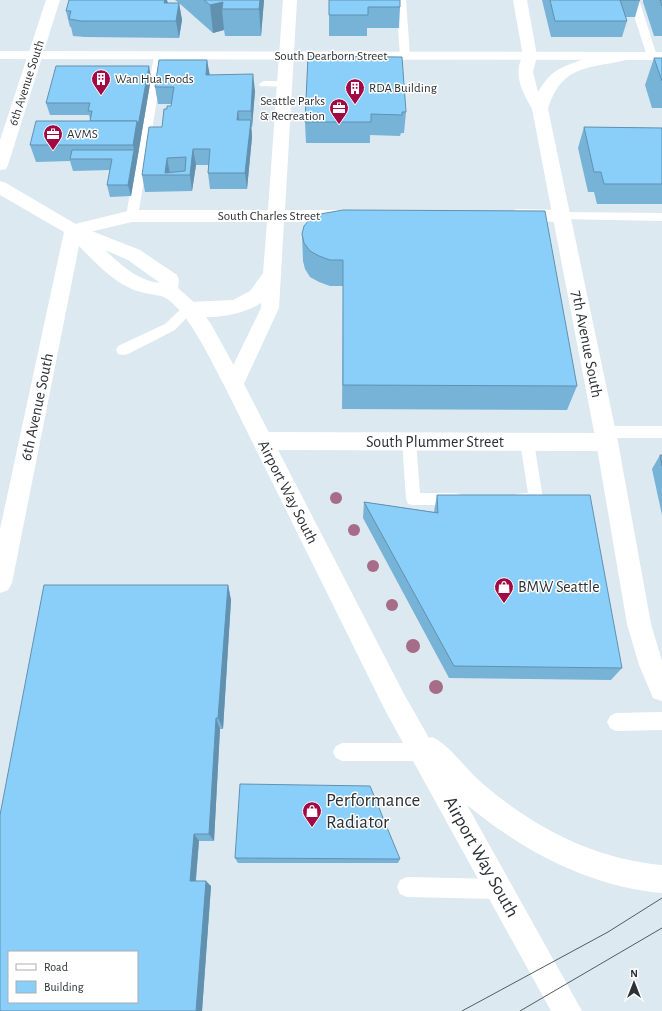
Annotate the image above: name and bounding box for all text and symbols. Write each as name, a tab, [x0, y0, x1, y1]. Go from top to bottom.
street label: 6th Avenue South	[7, 39, 47, 127]
street label: South Dearborn Street	[274, 50, 388, 63]
building icon: Wan Hua Foods	[90, 68, 112, 96]
place label: Wan Hua Foods	[115, 73, 194, 86]
building icon: RDA Building	[344, 77, 366, 105]
place label: RDA Building	[369, 82, 438, 95]
place label: Seattle Parks & Recreation	[260, 95, 325, 123]
office icon: Seattle Parks & Recreation	[328, 97, 350, 125]
office icon: AVMS	[42, 123, 64, 151]
place label: AVMS	[67, 128, 98, 141]
street label: South Charles Street	[218, 210, 320, 223]
street label: 7th Avenue South	[569, 289, 605, 399]
street label: 6th Avenue South	[18, 352, 56, 462]
street label: South Plummer Street	[366, 434, 504, 450]
street label: Airport Way South	[254, 438, 321, 547]
shop icon: BMW Seattle	[493, 576, 515, 604]
place label: BMW Seattle	[518, 579, 600, 595]
place label: Performance Radiator	[326, 791, 420, 832]
street label: Airport Way South	[440, 793, 522, 921]
shop icon: Performance Radiator	[301, 800, 323, 828]
legend	[8, 951, 138, 1003]
text: Road	[44, 961, 68, 973]
north arrow	[614, 963, 654, 1003]
text: N	[630, 968, 638, 979]
text: Building	[44, 981, 84, 993]

